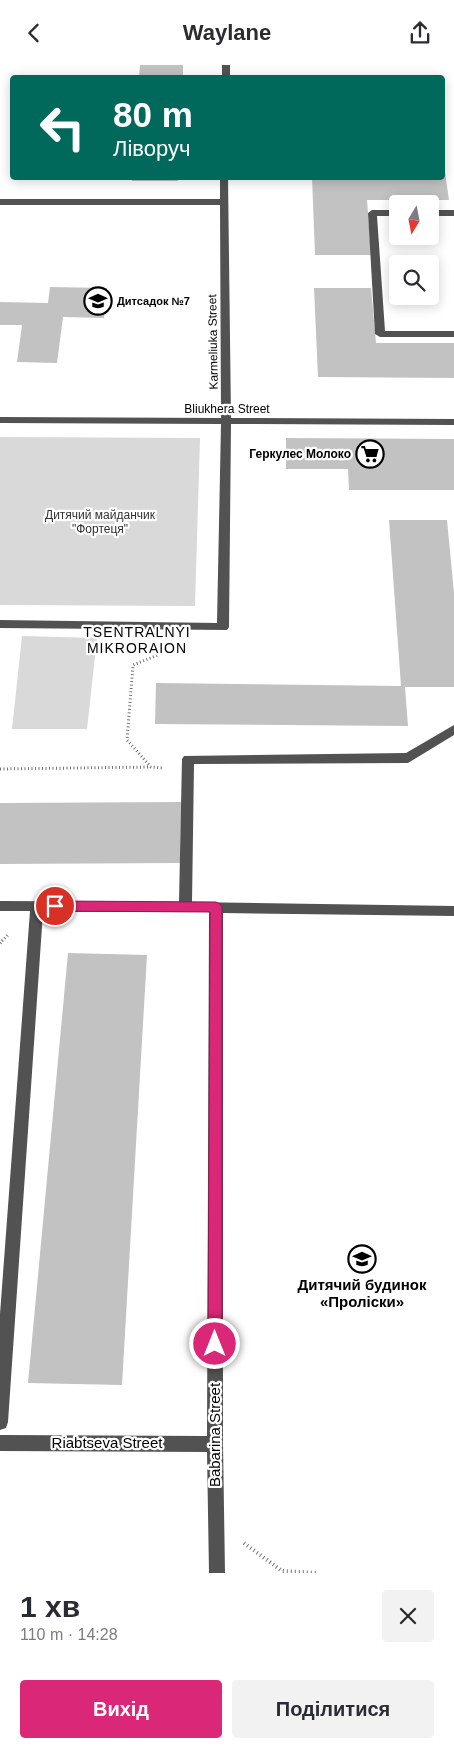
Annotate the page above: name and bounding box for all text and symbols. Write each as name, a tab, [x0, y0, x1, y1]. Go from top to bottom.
icon: back	[20, 19, 48, 47]
icon: share	[406, 19, 434, 47]
text: Waylane	[183, 20, 271, 45]
icon: left	[30, 95, 95, 160]
text: 80 m	[113, 95, 193, 134]
text: Ліворуч	[113, 136, 190, 161]
north arrow	[389, 195, 439, 245]
map controls	[389, 195, 439, 305]
button: search	[389, 255, 439, 305]
school or university icon: Дитсадок №7	[83, 286, 113, 316]
street label: Karmeliuka Street	[205, 294, 221, 390]
place label: Дитсадок №7	[117, 295, 190, 307]
street label: Bliukhera Street	[184, 402, 270, 416]
supermarket icon: Геркулес Молоко	[355, 439, 385, 469]
place label: Геркулес Молоко	[249, 447, 351, 461]
park label: Дитячий майданчик "Фортеця"	[45, 508, 156, 536]
district label: TSENTRALNYI MIKRORAION	[83, 624, 191, 656]
pin	[34, 885, 76, 927]
icon: arrive	[41, 892, 69, 920]
school or university icon: Дитячий будинок «Проліски»	[347, 1244, 377, 1274]
place label: Дитячий будинок «Проліски»	[298, 1276, 427, 1310]
position arrow	[188, 1317, 240, 1369]
street label: Babarina Street	[206, 1382, 223, 1487]
street label: Riabtseva Street	[52, 1434, 163, 1451]
text: 1 хв	[20, 1590, 80, 1623]
button: close	[382, 1590, 434, 1642]
text: 110 m · 14:28	[20, 1626, 118, 1643]
button: Вихід	[20, 1680, 222, 1738]
button: Поділитися	[232, 1680, 434, 1738]

